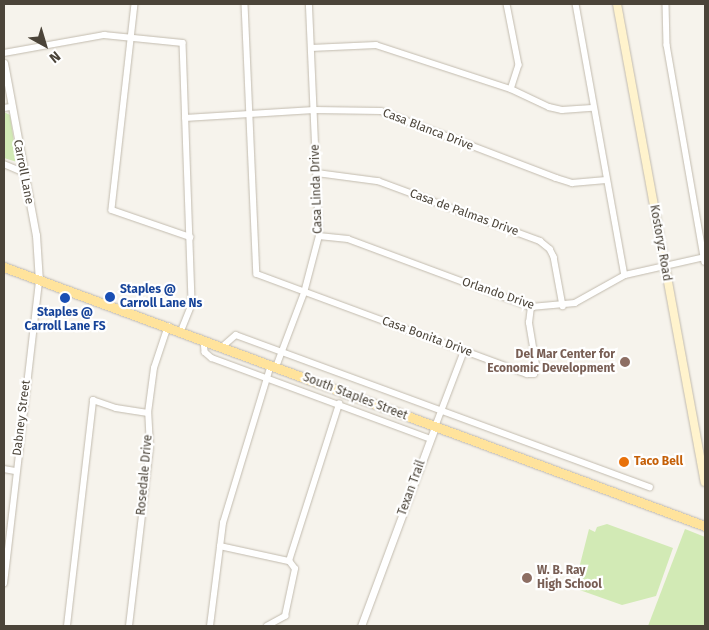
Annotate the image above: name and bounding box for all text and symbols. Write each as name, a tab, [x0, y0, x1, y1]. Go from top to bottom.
north arrow	[20, 20, 70, 70]
text: N	[46, 48, 64, 67]
street label: Casa Blanca Drive	[381, 106, 475, 154]
street label: Carroll Lane	[10, 139, 36, 205]
street label: Casa Linda Drive	[308, 144, 326, 234]
street label: Casa de Palmas Drive	[408, 187, 520, 239]
street label: Kostoryz Road	[646, 204, 674, 282]
street label: Orlando Drive	[460, 275, 536, 313]
place label: Staples @ Carroll Lane Ns	[120, 283, 202, 311]
marker: Staples @ Carroll Lane Ns	[104, 291, 116, 303]
marker: Staples @ Carroll Lane FS	[59, 292, 71, 304]
place label: Staples @ Carroll Lane FS	[24, 306, 106, 334]
street label: Casa Bonita Drive	[380, 314, 474, 360]
place label: Del Mar Center for Economic Development	[487, 348, 615, 376]
marker: Del Mar Center for Economic Development	[619, 356, 631, 368]
street label: South Staples Street	[301, 370, 409, 424]
street label: Dabney Street	[10, 379, 34, 457]
street label: Rosedale Drive	[134, 434, 156, 516]
place label: Taco Bell	[634, 455, 683, 469]
marker: Taco Bell	[618, 456, 630, 468]
street label: Texan Trail	[395, 458, 429, 518]
place label: W. B. Ray High School	[537, 564, 602, 592]
marker: W. B. Ray High School	[521, 572, 533, 584]

